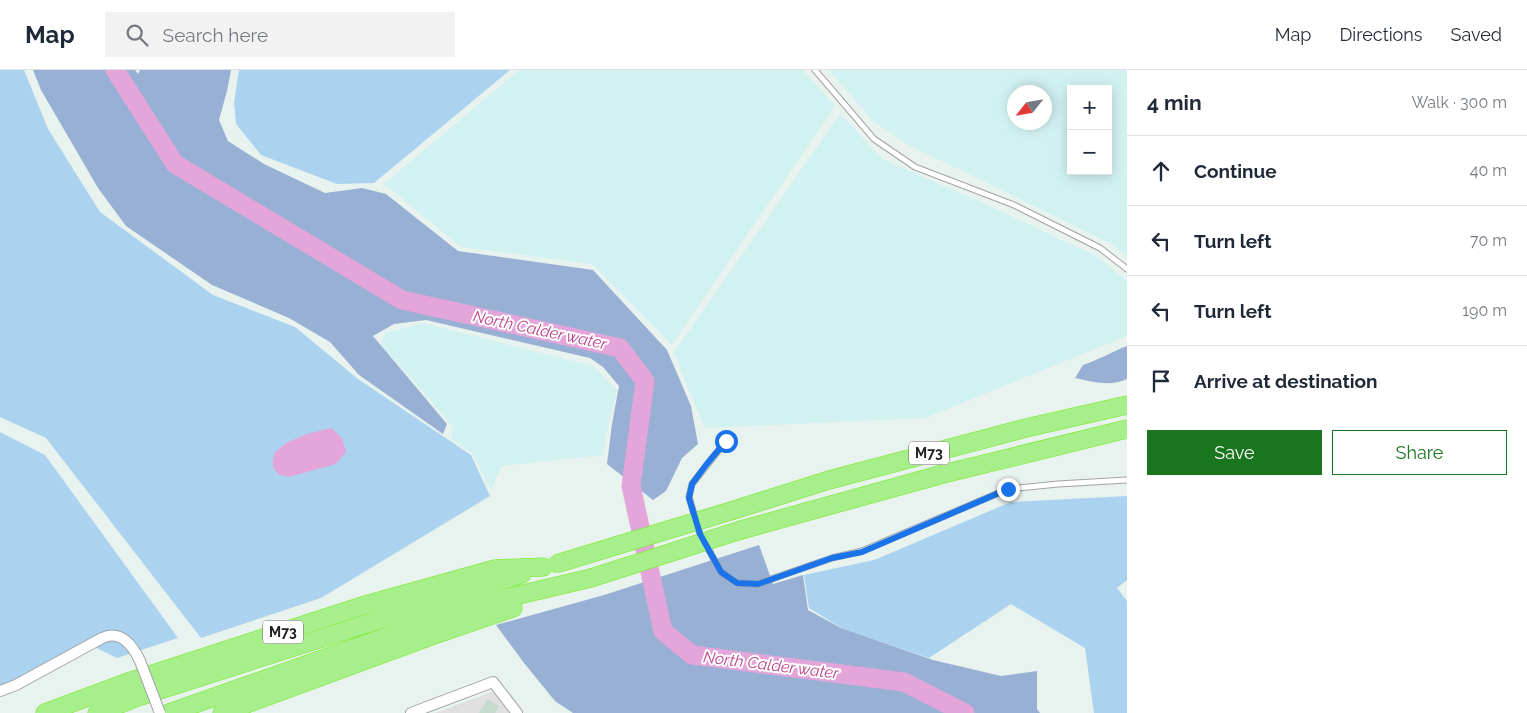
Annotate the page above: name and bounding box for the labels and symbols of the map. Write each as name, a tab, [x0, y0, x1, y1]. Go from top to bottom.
north arrow	[1007, 85, 1052, 130]
water label: North Calder water	[471, 307, 609, 354]
route start	[715, 430, 738, 453]
road number: M73	[909, 442, 949, 464]
route end	[997, 478, 1020, 501]
road number: M73	[263, 620, 303, 644]
water label: North Calder water	[702, 647, 840, 683]

